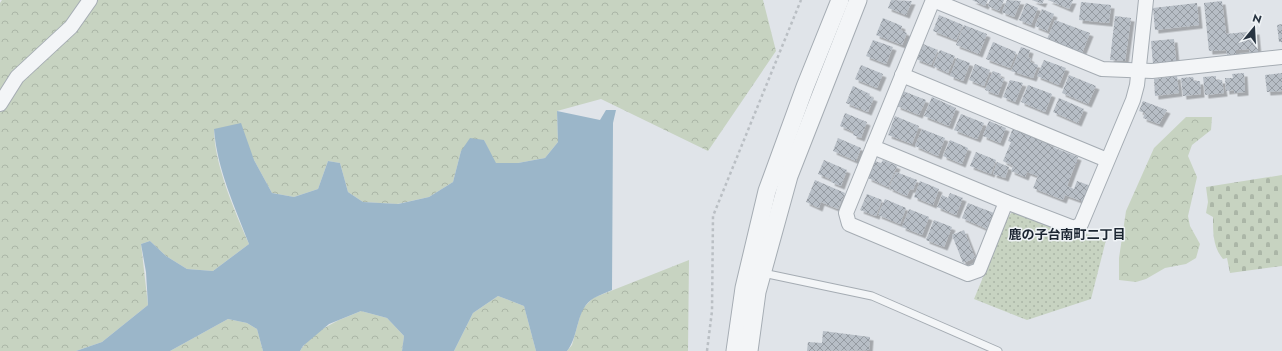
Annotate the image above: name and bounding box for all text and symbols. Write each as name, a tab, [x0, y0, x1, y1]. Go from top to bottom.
north arrow	[1234, 8, 1274, 48]
text: N	[1250, 10, 1264, 27]
district label: 鹿の子台南町二丁目	[1008, 225, 1126, 244]

